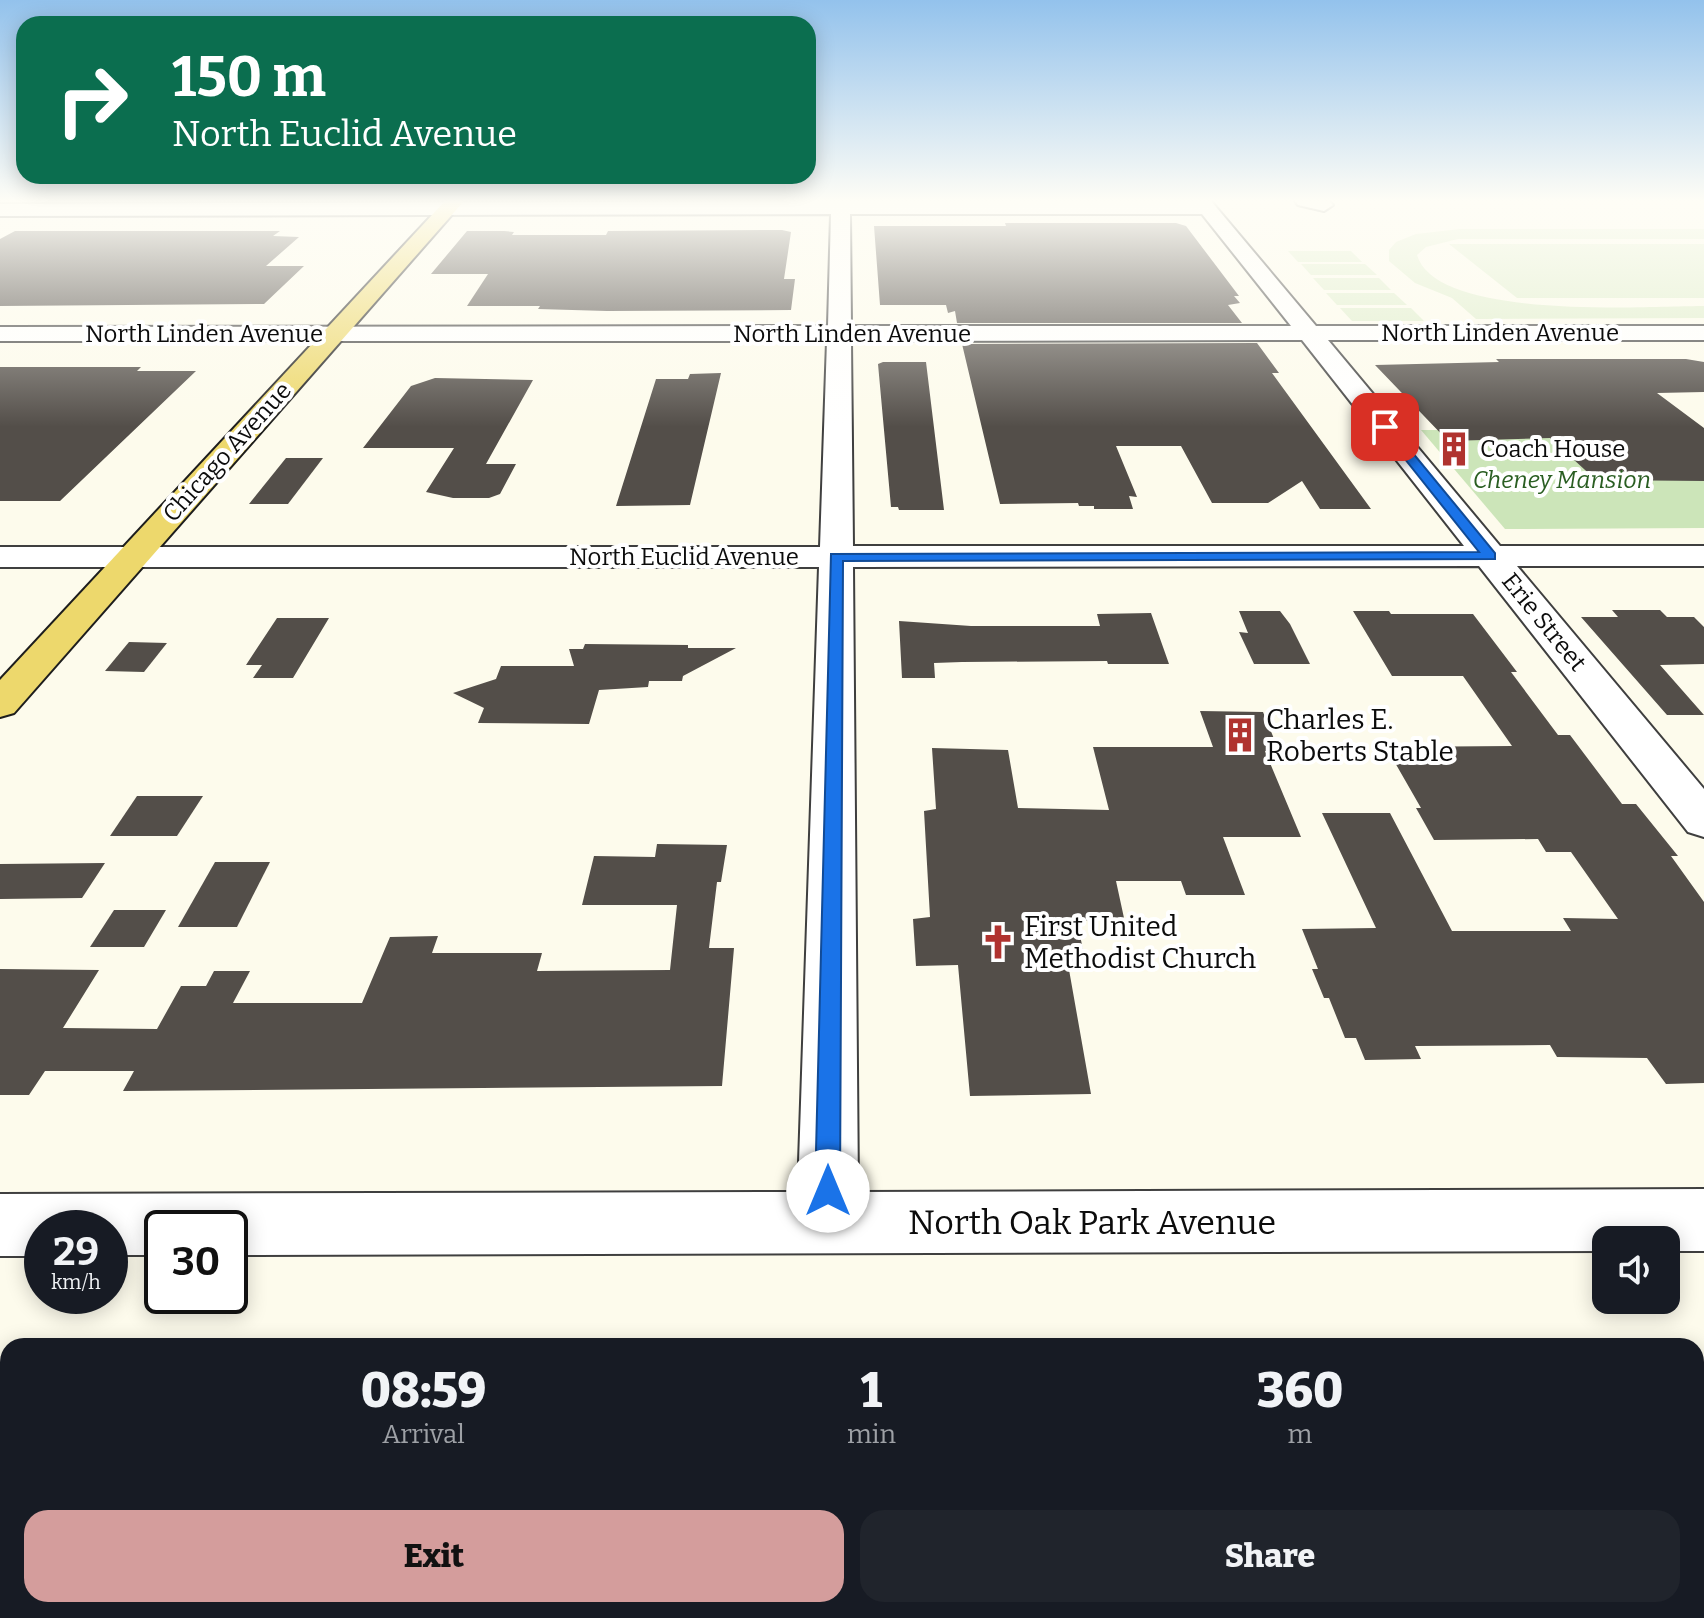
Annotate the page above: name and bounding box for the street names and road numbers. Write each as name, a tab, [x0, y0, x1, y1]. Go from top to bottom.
street label: North Linden Avenue	[1381, 319, 1619, 347]
street label: North Linden Avenue	[85, 320, 323, 348]
street label: North Linden Avenue	[733, 320, 971, 348]
street label: Chicago Avenue	[157, 377, 297, 527]
street label: North Euclid Avenue	[569, 543, 799, 571]
street label: Erie Street	[1496, 567, 1592, 677]
street label: North Oak Park Avenue	[908, 1202, 1276, 1243]

